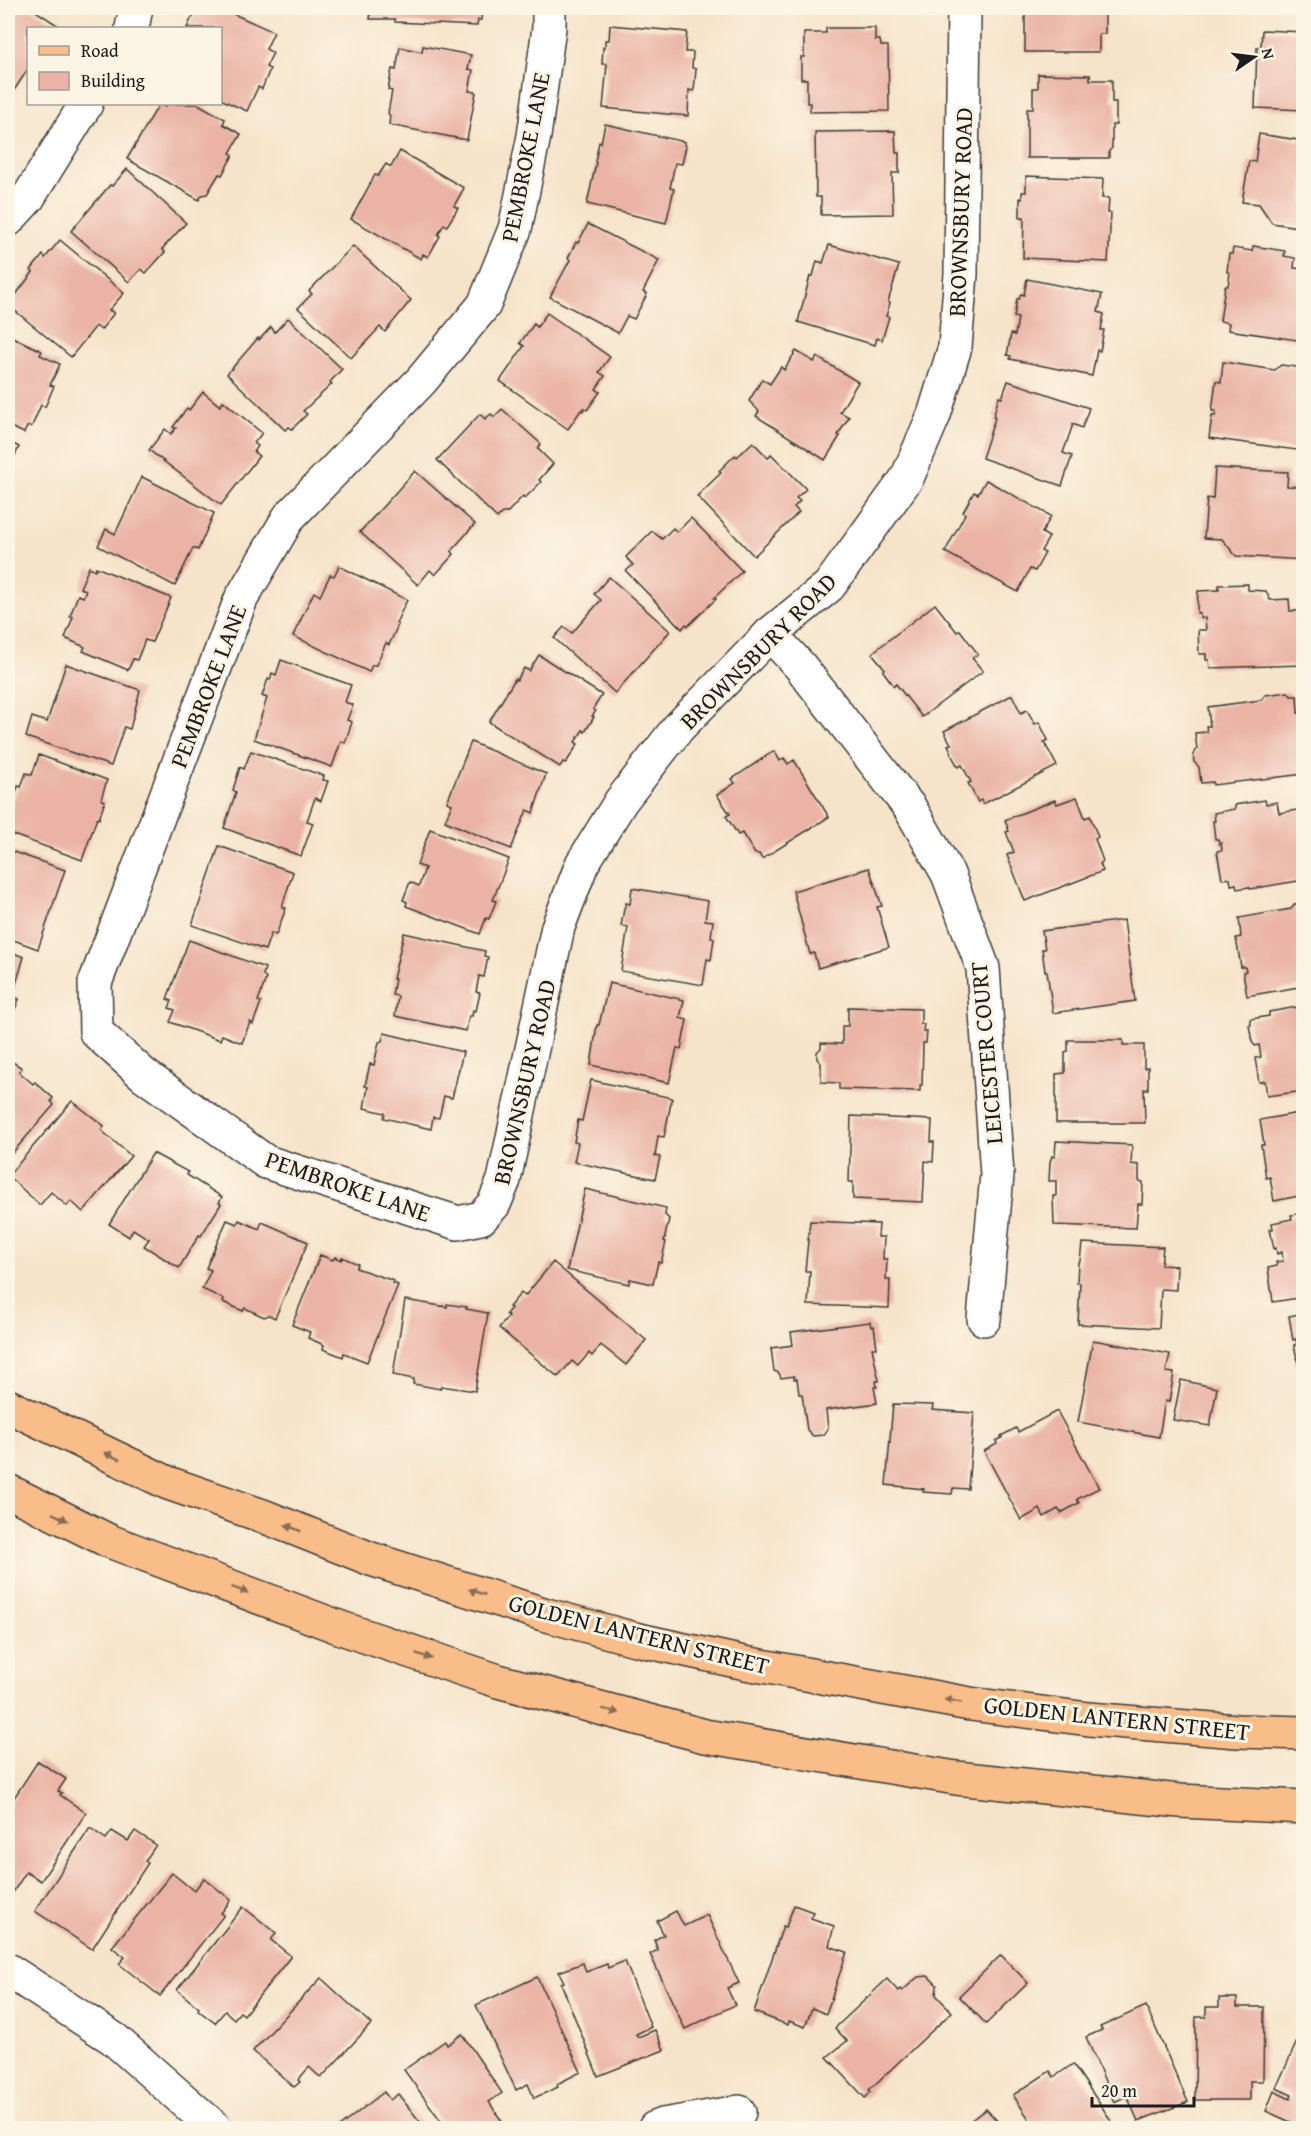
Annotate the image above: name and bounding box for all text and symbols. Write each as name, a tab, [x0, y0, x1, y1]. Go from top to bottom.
legend	[27, 27, 222, 105]
north arrow	[1224, 27, 1284, 87]
text: Road	[81, 37, 119, 64]
text: N	[1256, 45, 1282, 62]
text: Building	[81, 67, 145, 94]
street label: PEMBROKE LANE	[491, 69, 559, 245]
street label: BROWNSBURY ROAD	[939, 107, 981, 317]
street label: BROWNSBURY ROAD	[672, 565, 844, 737]
street label: PEMBROKE LANE	[161, 599, 255, 773]
street label: LEICESTER COURT	[961, 960, 1011, 1146]
street label: BROWNSBURY ROAD	[483, 976, 565, 1188]
street label: PEMBROKE LANE	[261, 1141, 435, 1231]
one-way arrow	[103, 1452, 120, 1461]
one-way arrow	[51, 1511, 69, 1521]
one-way arrow	[283, 1523, 301, 1533]
street label: GOLDEN LANTERN STREET	[505, 1585, 773, 1683]
one-way arrow	[232, 1586, 250, 1596]
one-way arrow	[468, 1587, 486, 1596]
one-way arrow	[415, 1652, 433, 1661]
street label: GOLDEN LANTERN STREET	[982, 1687, 1252, 1749]
one-way arrow	[943, 1696, 962, 1705]
one-way arrow	[602, 1707, 620, 1716]
scale bar	[1092, 2070, 1194, 2108]
text: 20 m	[1101, 2077, 1137, 2104]

